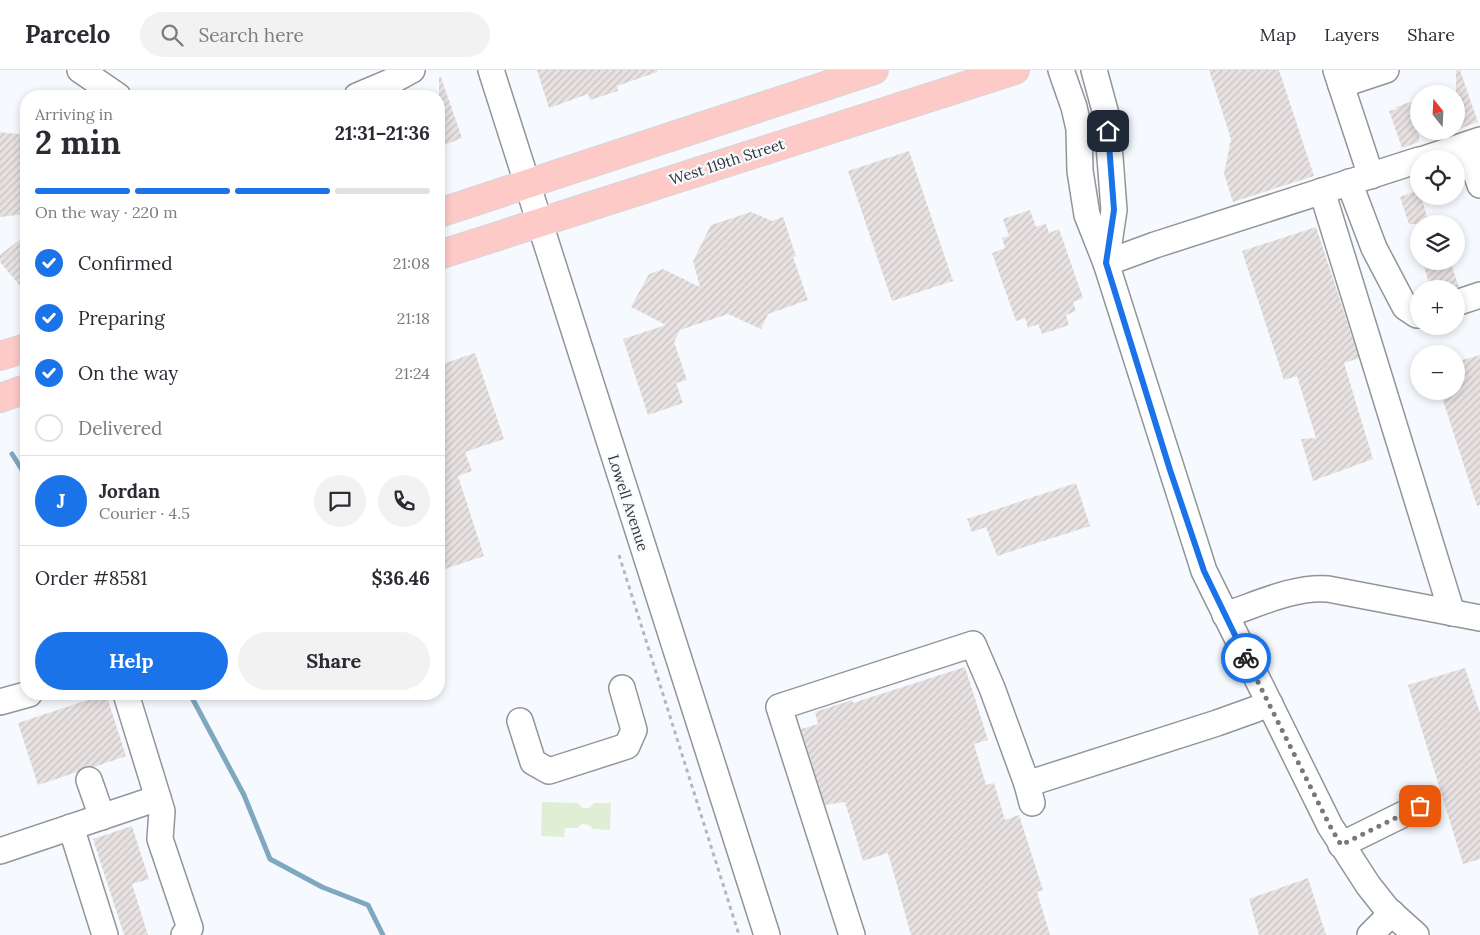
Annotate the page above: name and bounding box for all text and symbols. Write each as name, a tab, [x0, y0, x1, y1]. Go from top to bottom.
search box	[140, 12, 490, 57]
text: Parcelo	[25, 19, 110, 50]
icon: search	[158, 21, 186, 49]
text: Search here	[198, 23, 304, 47]
text: Map	[1260, 23, 1296, 46]
text: Layers	[1324, 23, 1379, 46]
text: Share	[1407, 23, 1455, 46]
north arrow	[1410, 85, 1465, 140]
map controls	[1410, 85, 1465, 400]
text: Arriving in	[35, 104, 113, 124]
pin	[1087, 110, 1129, 152]
icon: home	[1094, 117, 1122, 145]
text: 21:31–21:36	[335, 121, 430, 145]
text: 2 min	[35, 122, 121, 163]
street label: West 119th Street	[667, 134, 787, 189]
button: locate	[1410, 150, 1465, 205]
text: On the way · 220 m	[35, 202, 178, 222]
button: layers	[1410, 215, 1465, 270]
icon: check	[35, 249, 63, 277]
text: Confirmed	[78, 251, 173, 275]
text: 21:08	[393, 253, 430, 273]
button: +	[1410, 280, 1465, 335]
icon: check	[35, 304, 63, 332]
text: Preparing	[78, 306, 165, 330]
text: 21:18	[397, 308, 430, 328]
button: −	[1410, 345, 1465, 400]
icon: check	[35, 359, 63, 387]
text: On the way	[78, 361, 178, 385]
text: 21:24	[395, 363, 430, 383]
text: Delivered	[78, 416, 162, 440]
street label: Lowell Avenue	[604, 452, 653, 553]
button: chat	[314, 475, 366, 527]
button: phone	[378, 475, 430, 527]
text: Jordan	[99, 479, 160, 503]
text: J	[57, 489, 65, 513]
text: Courier · 4.5	[99, 503, 190, 523]
text: Order #8581	[35, 566, 147, 590]
text: $36.46	[372, 566, 430, 590]
button: Help	[35, 632, 228, 690]
button: Share	[238, 632, 430, 690]
courier	[1221, 633, 1271, 683]
icon: bike	[1232, 644, 1260, 672]
pin	[1399, 785, 1441, 827]
icon: bag	[1406, 792, 1434, 820]

